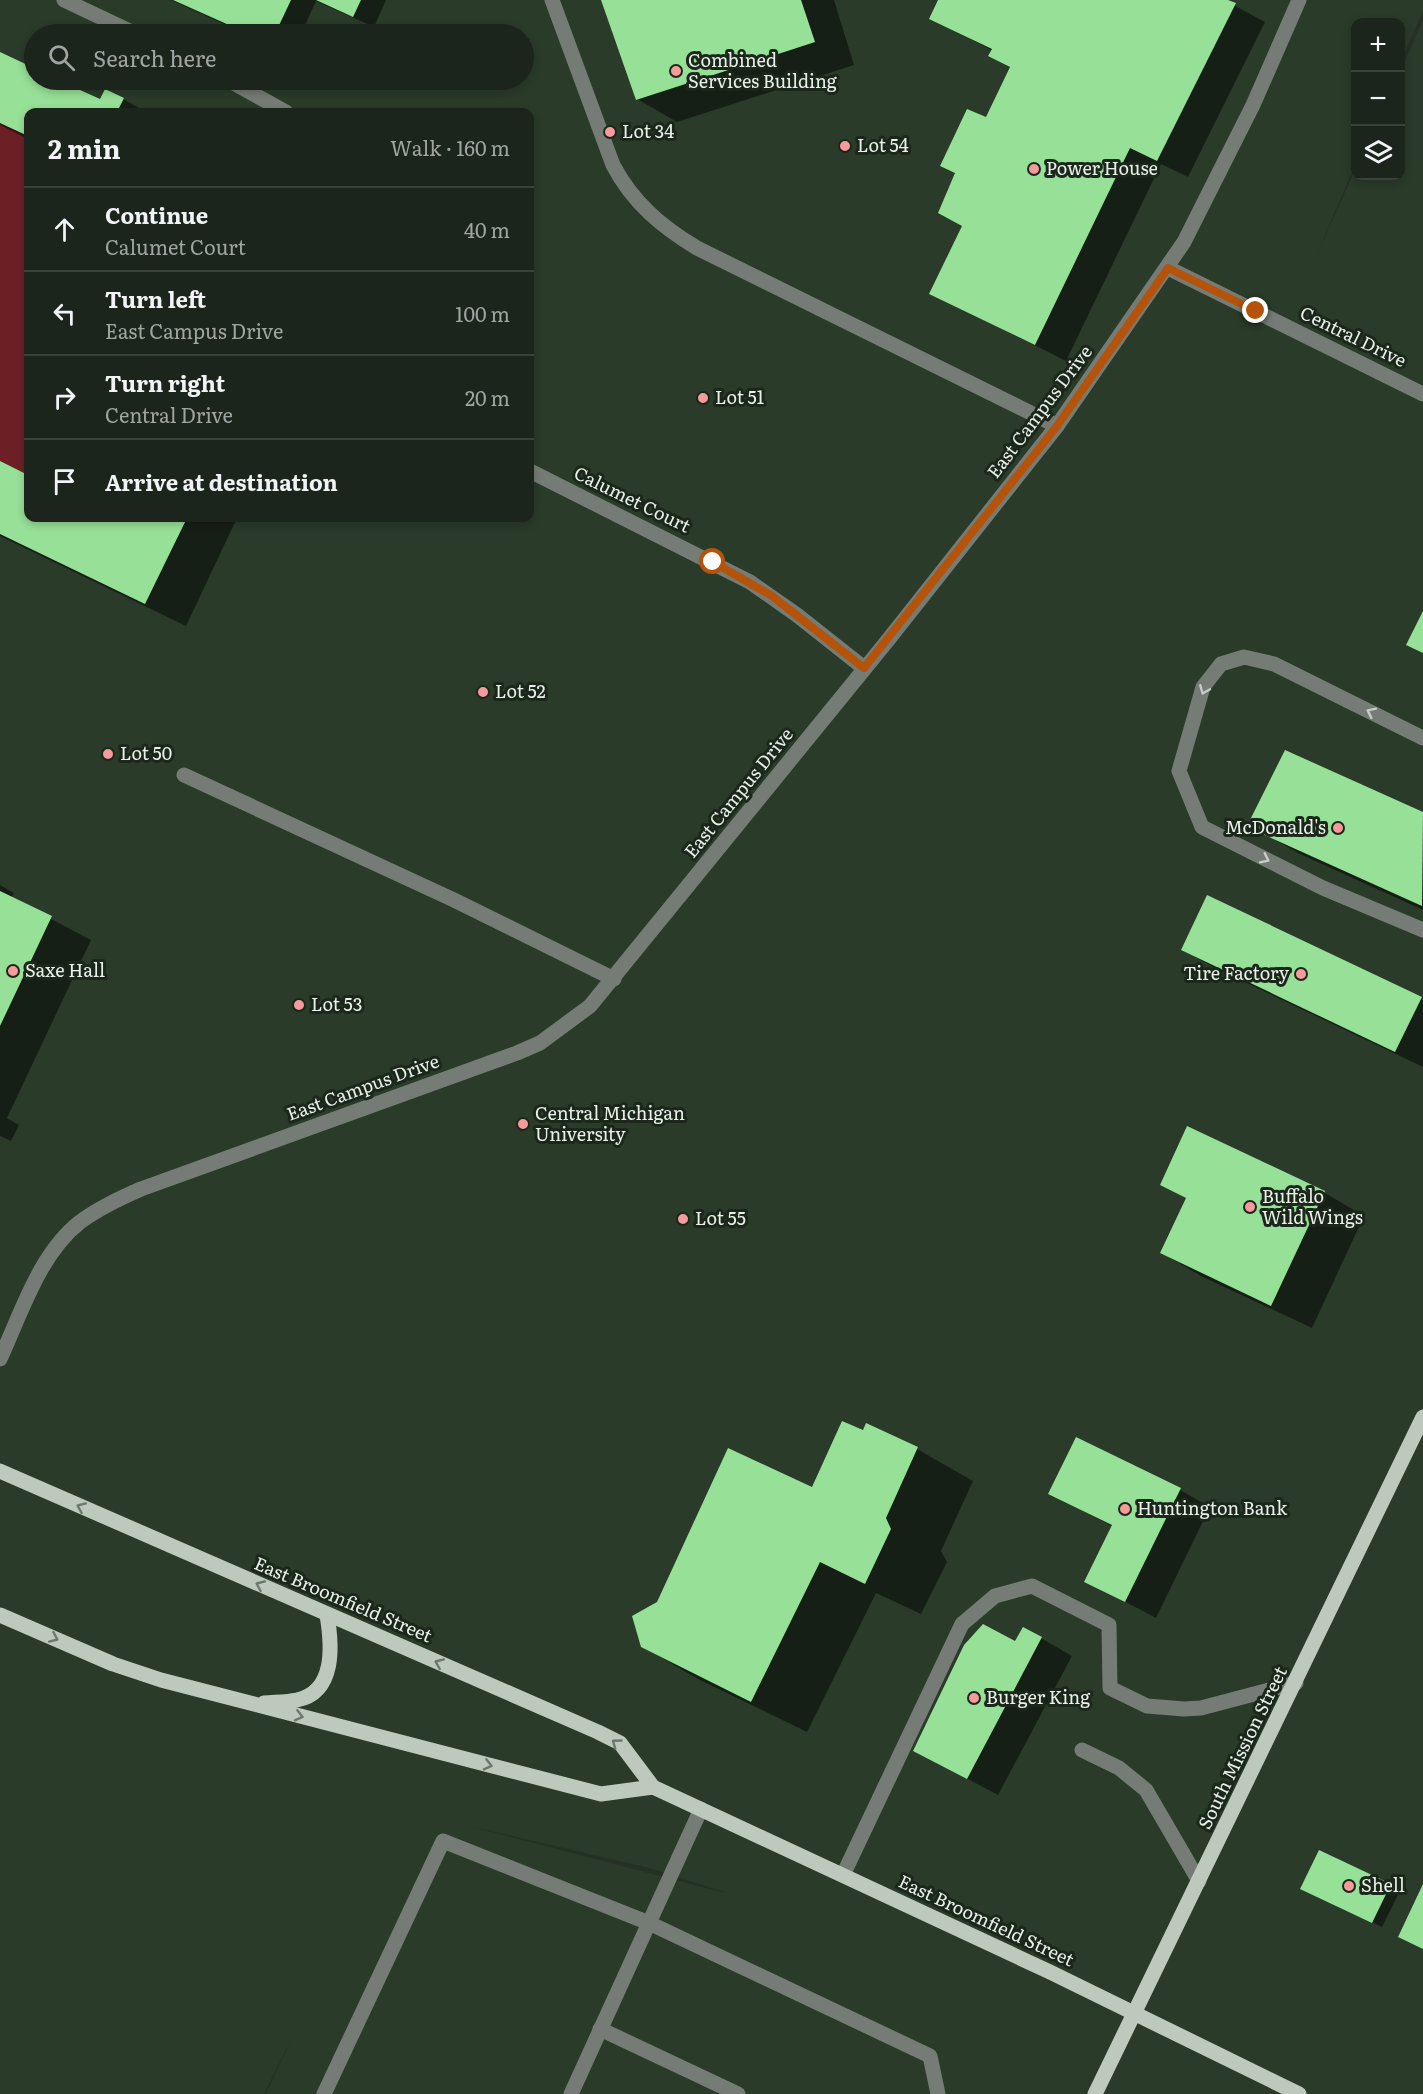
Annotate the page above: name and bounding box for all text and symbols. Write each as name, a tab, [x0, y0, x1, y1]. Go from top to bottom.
map controls	[1351, 18, 1405, 180]
button: +	[1351, 18, 1405, 72]
search box	[24, 24, 534, 90]
icon: search	[45, 41, 78, 74]
text: Search here	[93, 41, 216, 74]
place label: Combined Services Building	[688, 46, 838, 94]
marker: Combined Services Building	[669, 64, 683, 78]
button: −	[1351, 72, 1405, 126]
place label: Lot 34	[622, 117, 674, 144]
marker: Lot 34	[603, 125, 617, 139]
button: layers	[1351, 126, 1405, 180]
text: 2 min	[48, 128, 121, 167]
place label: Lot 54	[857, 131, 909, 158]
text: Walk · 160 m	[390, 132, 510, 162]
marker: Lot 54	[838, 139, 852, 153]
place label: Power House	[1046, 154, 1158, 181]
marker: Power House	[1027, 162, 1041, 176]
text: Continue	[105, 198, 208, 231]
icon: ahead	[48, 213, 81, 246]
text: 40 m	[464, 214, 510, 244]
text: Calumet Court	[105, 231, 246, 261]
text: Turn left	[105, 282, 206, 315]
icon: left	[48, 297, 81, 330]
route end	[1242, 297, 1268, 323]
text: 100 m	[455, 298, 510, 328]
street label: Central Drive	[1296, 298, 1411, 373]
text: East Campus Drive	[105, 315, 283, 345]
street label: East Campus Drive	[980, 339, 1098, 483]
text: Turn right	[105, 366, 225, 399]
icon: right	[48, 381, 81, 414]
text: 20 m	[465, 382, 510, 412]
place label: Lot 51	[715, 383, 764, 410]
marker: Lot 51	[696, 391, 710, 405]
text: Central Drive	[105, 399, 233, 429]
street label: Calumet Court	[570, 459, 696, 539]
icon: arrive	[48, 465, 81, 498]
text: Arrive at destination	[105, 465, 338, 498]
route start	[699, 548, 725, 574]
place label: Lot 52	[495, 677, 546, 704]
one-way arrow	[1198, 684, 1211, 695]
marker: Lot 52	[476, 685, 490, 699]
one-way arrow	[1366, 707, 1377, 719]
street label: East Campus Drive	[677, 721, 799, 863]
place label: Lot 50	[120, 739, 172, 766]
marker: Lot 50	[101, 747, 115, 761]
place label: McDonald's	[1225, 813, 1326, 840]
marker: McDonald's	[1331, 821, 1345, 835]
one-way arrow	[1258, 851, 1269, 863]
place label: Saxe Hall	[25, 956, 105, 983]
place label: Tire Factory	[1183, 959, 1290, 986]
marker: Saxe Hall	[6, 964, 20, 978]
marker: Tire Factory	[1294, 967, 1308, 981]
place label: Lot 53	[311, 990, 363, 1017]
marker: Lot 53	[292, 998, 306, 1012]
street label: East Campus Drive	[282, 1046, 443, 1127]
place label: Central Michigan University	[535, 1099, 685, 1147]
marker: Central Michigan University	[516, 1117, 530, 1131]
place label: Buffalo Wild Wings	[1262, 1182, 1363, 1230]
marker: Buffalo Wild Wings	[1243, 1200, 1257, 1214]
place label: Lot 55	[695, 1204, 746, 1231]
marker: Lot 55	[676, 1212, 690, 1226]
place label: Huntington Bank	[1137, 1494, 1288, 1521]
one-way arrow	[77, 1502, 88, 1514]
marker: Huntington Bank	[1118, 1502, 1132, 1516]
street label: East Broomfield Street	[250, 1549, 437, 1649]
one-way arrow	[255, 1581, 266, 1593]
one-way arrow	[47, 1631, 58, 1643]
one-way arrow	[434, 1658, 445, 1670]
street label: South Mission Street	[1190, 1661, 1293, 1833]
place label: Burger King	[986, 1683, 1091, 1710]
marker: Burger King	[967, 1691, 981, 1705]
one-way arrow	[294, 1709, 304, 1722]
one-way arrow	[612, 1739, 623, 1750]
one-way arrow	[482, 1758, 493, 1770]
street label: East Broomfield Street	[894, 1867, 1080, 1973]
place label: Shell	[1361, 1871, 1405, 1898]
marker: Shell	[1342, 1879, 1356, 1893]

